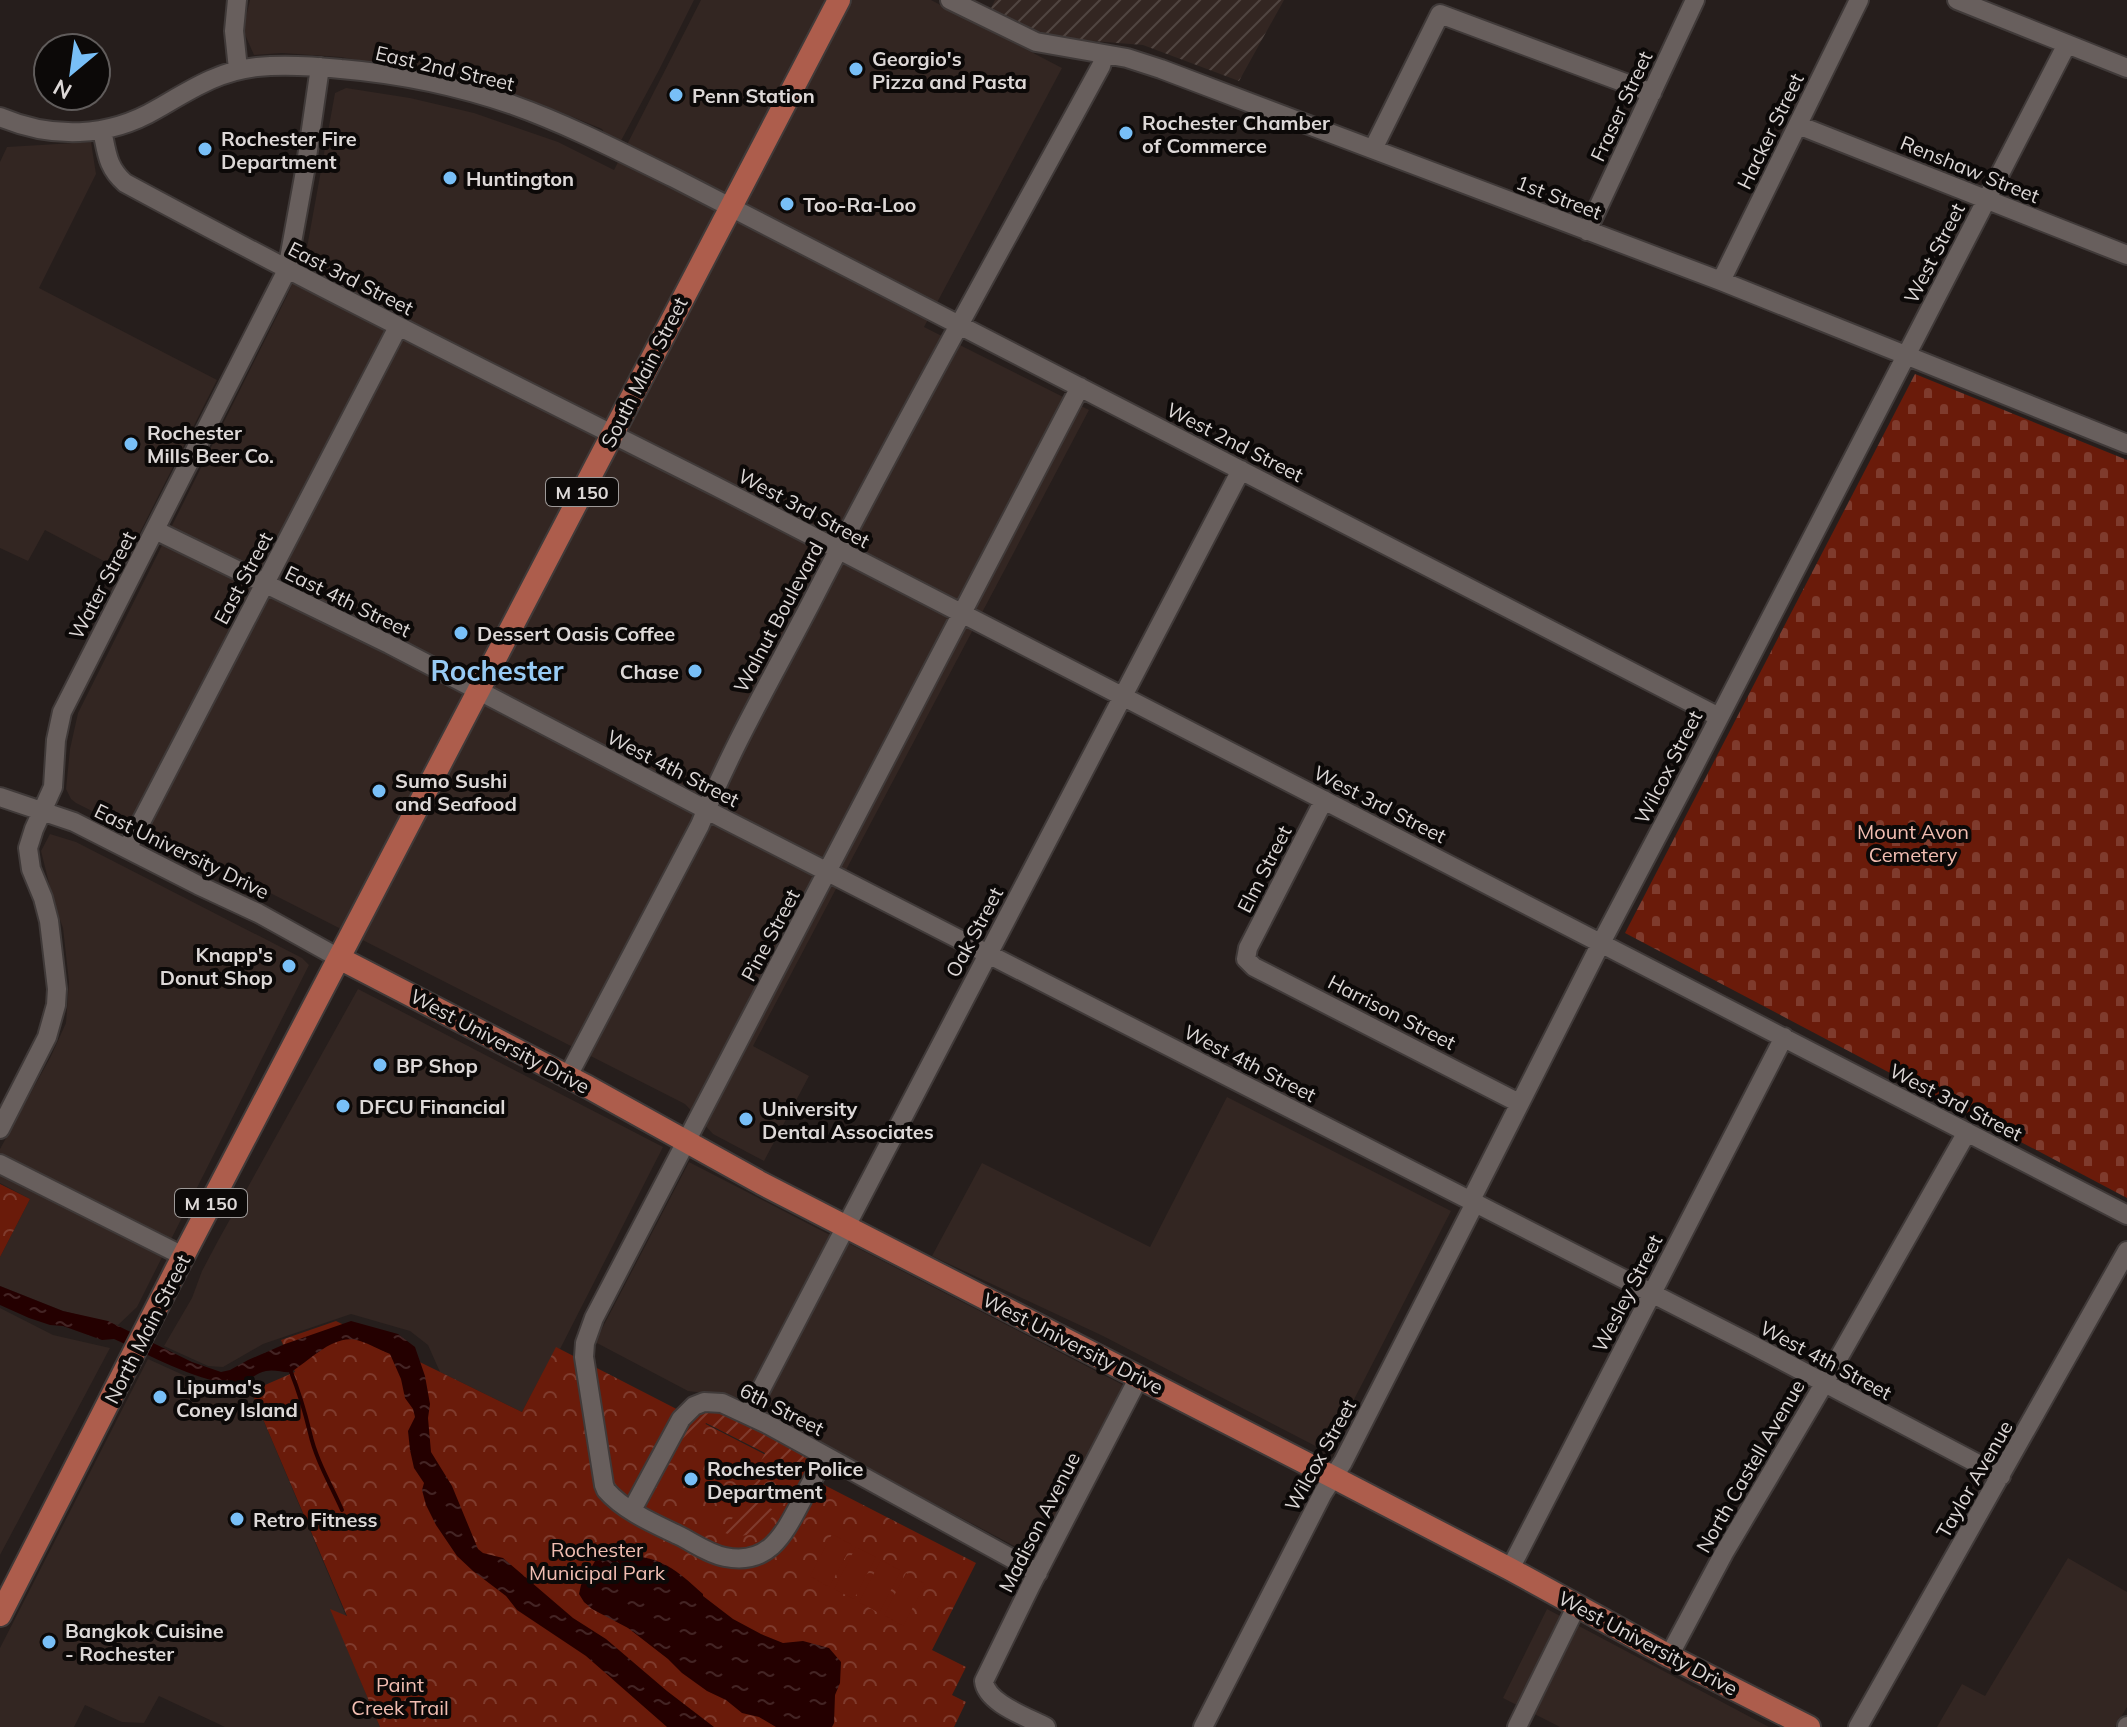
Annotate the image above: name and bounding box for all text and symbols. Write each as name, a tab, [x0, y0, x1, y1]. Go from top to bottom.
north arrow	[32, 32, 112, 112]
street label: East 2nd Street	[373, 40, 517, 96]
place label: Georgio's Pizza and Pasta	[872, 46, 1027, 94]
street label: Fraser Street	[1585, 47, 1657, 165]
marker: Georgio's Pizza and Pasta	[847, 60, 865, 78]
street label: Hacker Street	[1731, 69, 1809, 193]
text: N	[48, 73, 76, 106]
place label: Penn Station	[692, 83, 815, 108]
marker: Penn Station	[667, 86, 685, 104]
place label: Rochester Chamber of Commerce	[1142, 110, 1330, 158]
marker: Rochester Chamber of Commerce	[1117, 124, 1135, 142]
place label: Rochester Fire Department	[221, 126, 357, 174]
street label: Renshaw Street	[1897, 130, 2043, 208]
marker: Rochester Fire Department	[196, 140, 214, 158]
place label: Huntington	[466, 166, 574, 191]
marker: Huntington	[441, 169, 459, 187]
street label: 1st Street	[1513, 169, 1605, 225]
place label: Too-Ra-Loo	[803, 192, 917, 217]
marker: Too-Ra-Loo	[778, 195, 796, 213]
street label: West Street	[1898, 199, 1970, 307]
street label: East 3rd Street	[284, 236, 418, 320]
street label: South Main Street	[595, 293, 693, 451]
street label: West 2nd Street	[1162, 397, 1308, 487]
place label: Rochester Mills Beer Co.	[147, 420, 274, 468]
marker: Rochester Mills Beer Co.	[122, 435, 140, 453]
street label: West 3rd Street	[734, 463, 874, 553]
road number: M 150	[546, 478, 618, 506]
street label: Water Street	[63, 527, 141, 643]
street label: East Street	[208, 528, 278, 628]
street label: Walnut Boulevard	[728, 537, 828, 697]
street label: East 4th Street	[281, 560, 415, 642]
place label: Dessert Oasis Coffee	[477, 621, 675, 646]
marker: Dessert Oasis Coffee	[452, 624, 470, 642]
district label: Rochester	[431, 653, 563, 688]
place label: Chase	[620, 659, 679, 684]
marker: Chase	[686, 662, 704, 680]
street label: Wilcox Street	[1629, 706, 1707, 828]
street label: West 4th Street	[603, 724, 743, 812]
street label: West 3rd Street	[1309, 760, 1451, 848]
place label: Sumo Sushi and Seafood	[395, 768, 517, 816]
marker: Sumo Sushi and Seafood	[370, 782, 388, 800]
street label: East University Drive	[91, 798, 273, 904]
park label: Mount Avon Cemetery	[1857, 819, 1969, 867]
street label: Elm Street	[1231, 821, 1297, 917]
street label: Oak Street	[940, 883, 1008, 981]
street label: Pine Street	[735, 885, 805, 985]
place label: Knapp's Donut Shop	[160, 942, 273, 990]
marker: Knapp's Donut Shop	[280, 957, 298, 975]
street label: Harrison Street	[1324, 969, 1460, 1055]
street label: West University Drive	[406, 983, 594, 1099]
street label: West 4th Street	[1180, 1019, 1320, 1107]
place label: BP Shop	[396, 1053, 478, 1078]
marker: BP Shop	[371, 1056, 389, 1074]
street label: West 3rd Street	[1885, 1058, 2027, 1146]
place label: DFCU Financial	[359, 1094, 506, 1119]
place label: University Dental Associates	[762, 1096, 934, 1144]
marker: DFCU Financial	[334, 1097, 352, 1115]
marker: University Dental Associates	[737, 1110, 755, 1128]
road number: M 150	[175, 1189, 247, 1217]
street label: Wesley Street	[1587, 1230, 1667, 1356]
street label: North Main Street	[99, 1250, 195, 1408]
street label: West University Drive	[978, 1287, 1168, 1399]
street label: West 4th Street	[1756, 1315, 1896, 1405]
place label: Lipuma's Coney Island	[176, 1374, 298, 1422]
street label: North Castell Avenue	[1690, 1375, 1810, 1557]
street label: 6th Street	[736, 1377, 828, 1441]
marker: Lipuma's Coney Island	[151, 1388, 169, 1406]
street label: Wilcox Street	[1279, 1395, 1361, 1515]
street label: Taylor Avenue	[1930, 1416, 2018, 1542]
street label: Madison Avenue	[993, 1448, 1085, 1596]
place label: Rochester Police Department	[707, 1456, 863, 1504]
marker: Rochester Police Department	[682, 1470, 700, 1488]
place label: Retro Fitness	[253, 1507, 378, 1532]
marker: Retro Fitness	[228, 1510, 246, 1528]
park label: Rochester Municipal Park	[529, 1537, 666, 1585]
street label: West University Drive	[1554, 1585, 1742, 1701]
place label: Bangkok Cuisine - Rochester	[65, 1618, 224, 1666]
marker: Bangkok Cuisine - Rochester	[40, 1633, 58, 1651]
park label: Paint Creek Trail	[351, 1672, 449, 1720]

